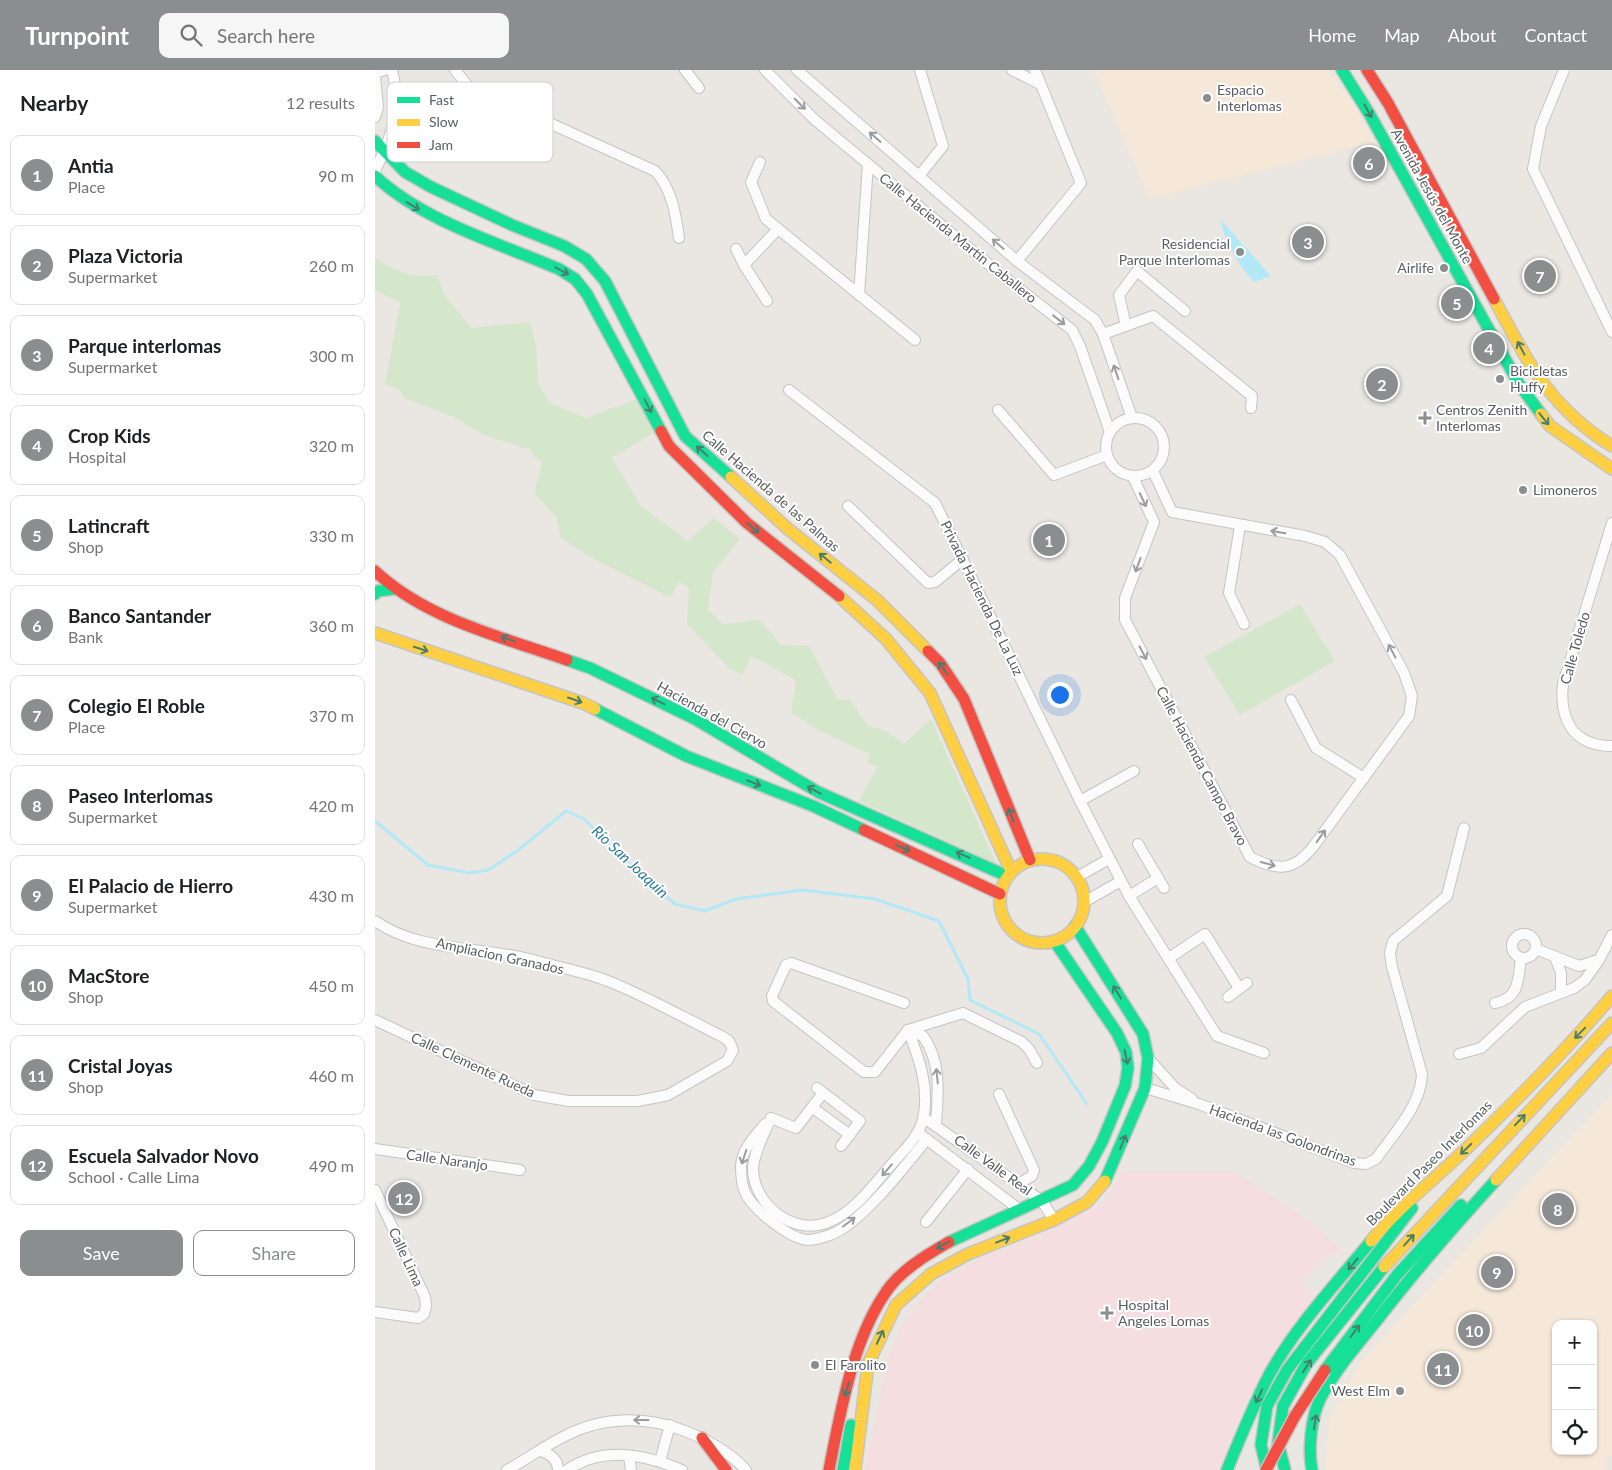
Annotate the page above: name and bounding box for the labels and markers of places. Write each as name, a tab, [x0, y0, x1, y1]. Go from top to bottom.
place label: Espacio Interlomas	[1217, 81, 1282, 114]
marker: Espacio Interlomas	[1201, 92, 1213, 104]
pin: 6	[1353, 144, 1385, 182]
pin: 3	[1292, 223, 1324, 261]
place label: Residencial Parque Interlomas	[1119, 235, 1230, 268]
marker: Residencial Parque Interlomas	[1234, 246, 1246, 258]
pin: 7	[1524, 257, 1556, 295]
place label: Airlife	[1397, 259, 1434, 276]
marker: Airlife	[1438, 262, 1450, 274]
pin: 5	[1441, 284, 1473, 322]
pin: 4	[1473, 329, 1505, 367]
place label: Bicicletas Huffy	[1510, 362, 1568, 395]
pin: 2	[1366, 365, 1398, 403]
marker: Bicicletas Huffy	[1494, 373, 1506, 385]
place label: Centros Zenith Interlomas	[1436, 401, 1527, 434]
marker: Centros Zenith Interlomas	[1418, 411, 1432, 425]
place label: Limoneros	[1533, 481, 1597, 498]
marker: Limoneros	[1517, 484, 1529, 496]
pin: 1	[1033, 521, 1065, 559]
pin: 12	[388, 1179, 420, 1217]
pin: 8	[1542, 1190, 1574, 1228]
pin: 9	[1481, 1253, 1513, 1291]
place label: Hospital Angeles Lomas	[1118, 1296, 1209, 1329]
marker: Hospital Angeles Lomas	[1100, 1306, 1114, 1320]
pin: 10	[1458, 1311, 1490, 1349]
pin: 11	[1427, 1350, 1459, 1388]
place label: El Farolito	[825, 1356, 886, 1373]
marker: El Farolito	[809, 1359, 821, 1371]
place label: West Elm	[1331, 1382, 1390, 1399]
marker: West Elm	[1394, 1385, 1406, 1397]

